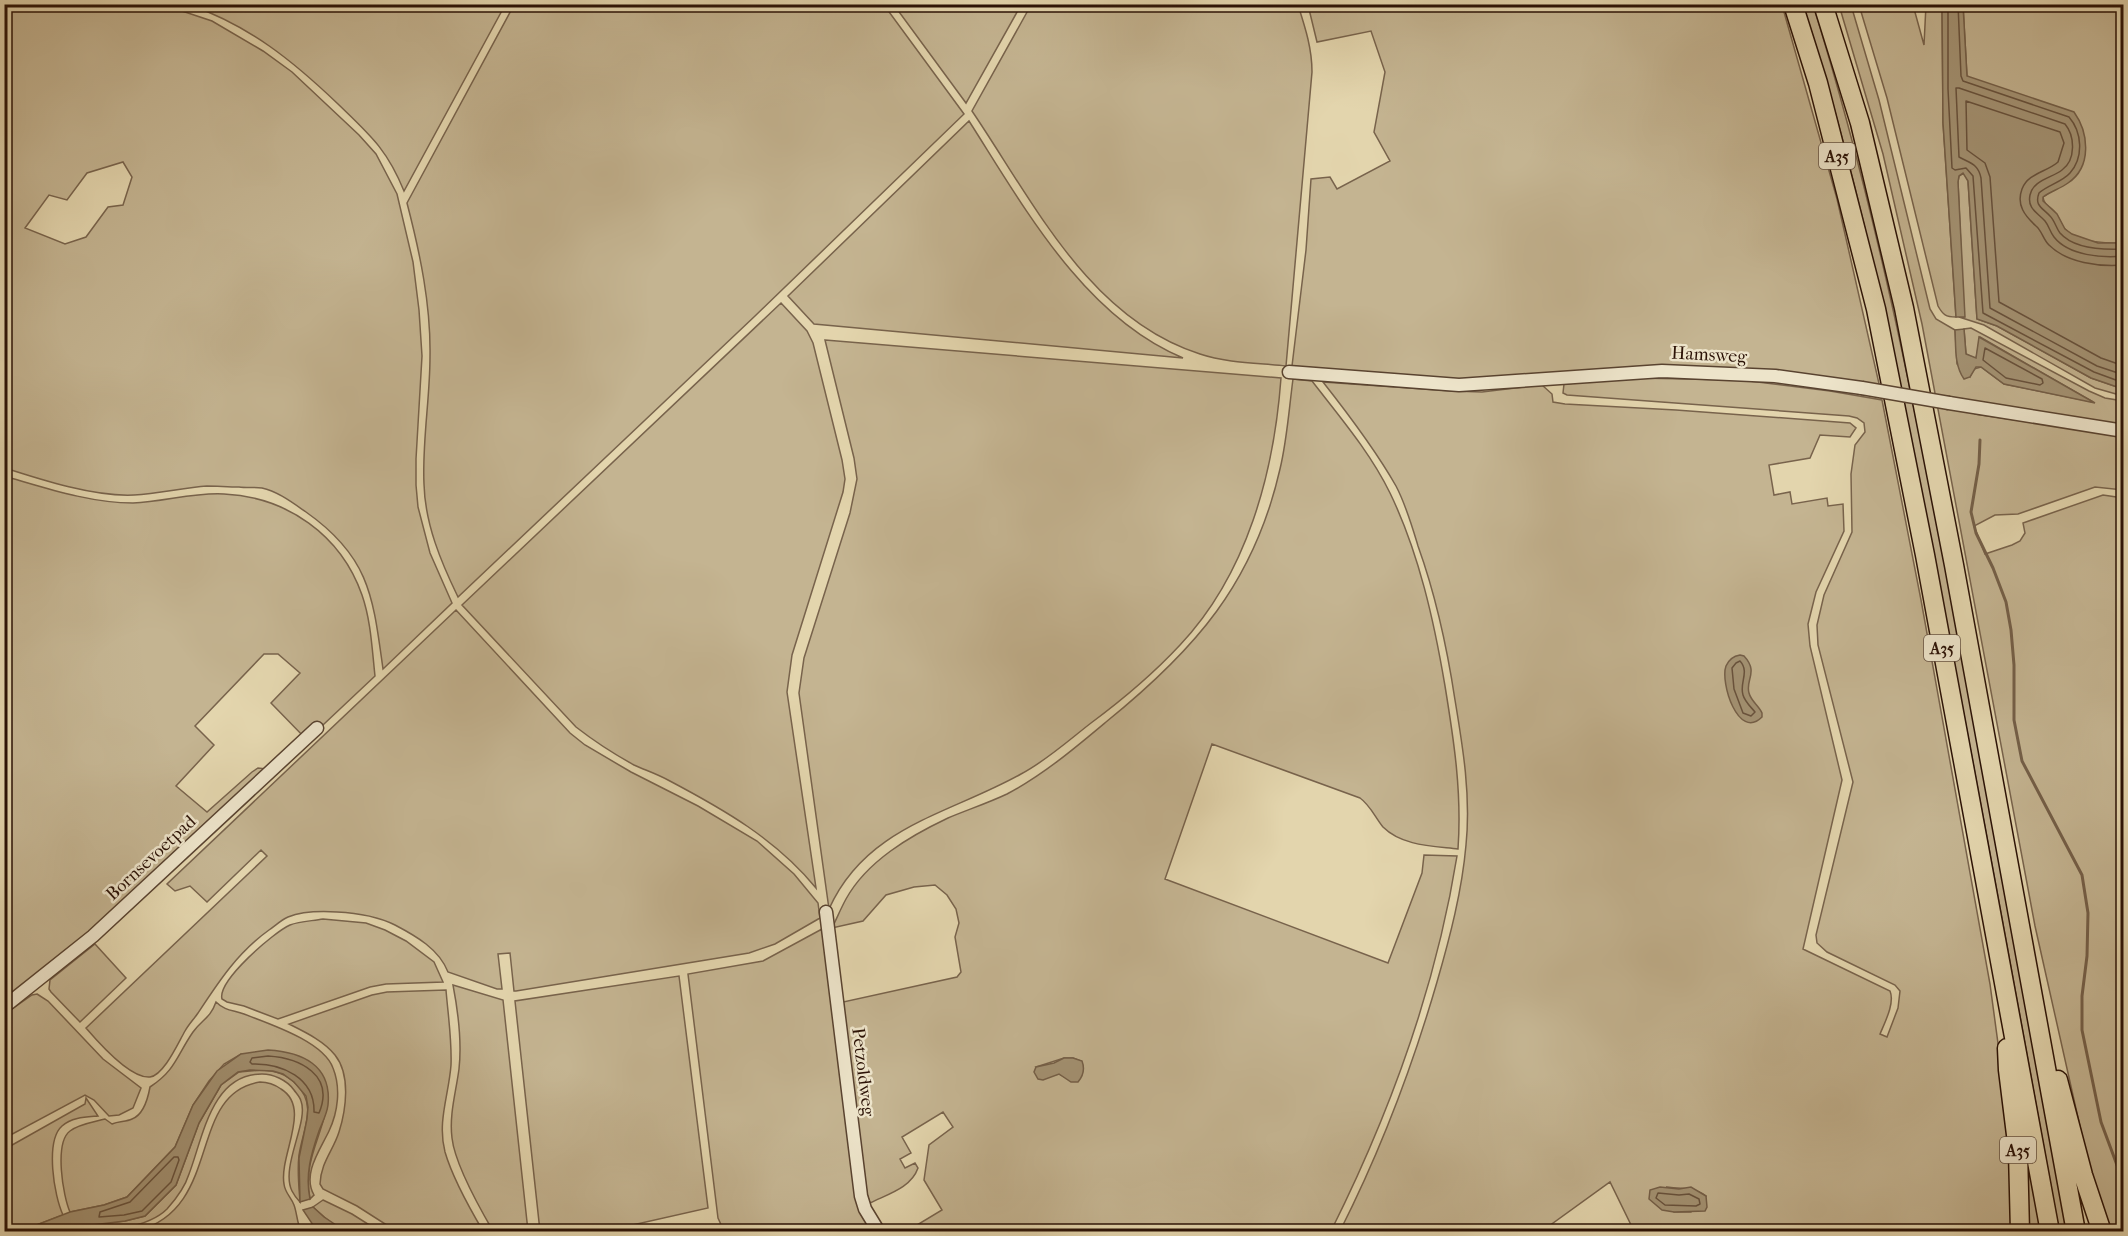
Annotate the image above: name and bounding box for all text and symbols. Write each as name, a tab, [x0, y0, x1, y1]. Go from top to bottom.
road number: A35	[1819, 143, 1855, 169]
street label: Hamsweg	[1671, 343, 1748, 367]
road number: A35	[1924, 635, 1960, 661]
street label: Bornsevoetpad	[102, 811, 200, 905]
street label: Petzoldweg	[847, 1027, 879, 1118]
road number: A35	[2000, 1137, 2036, 1163]

